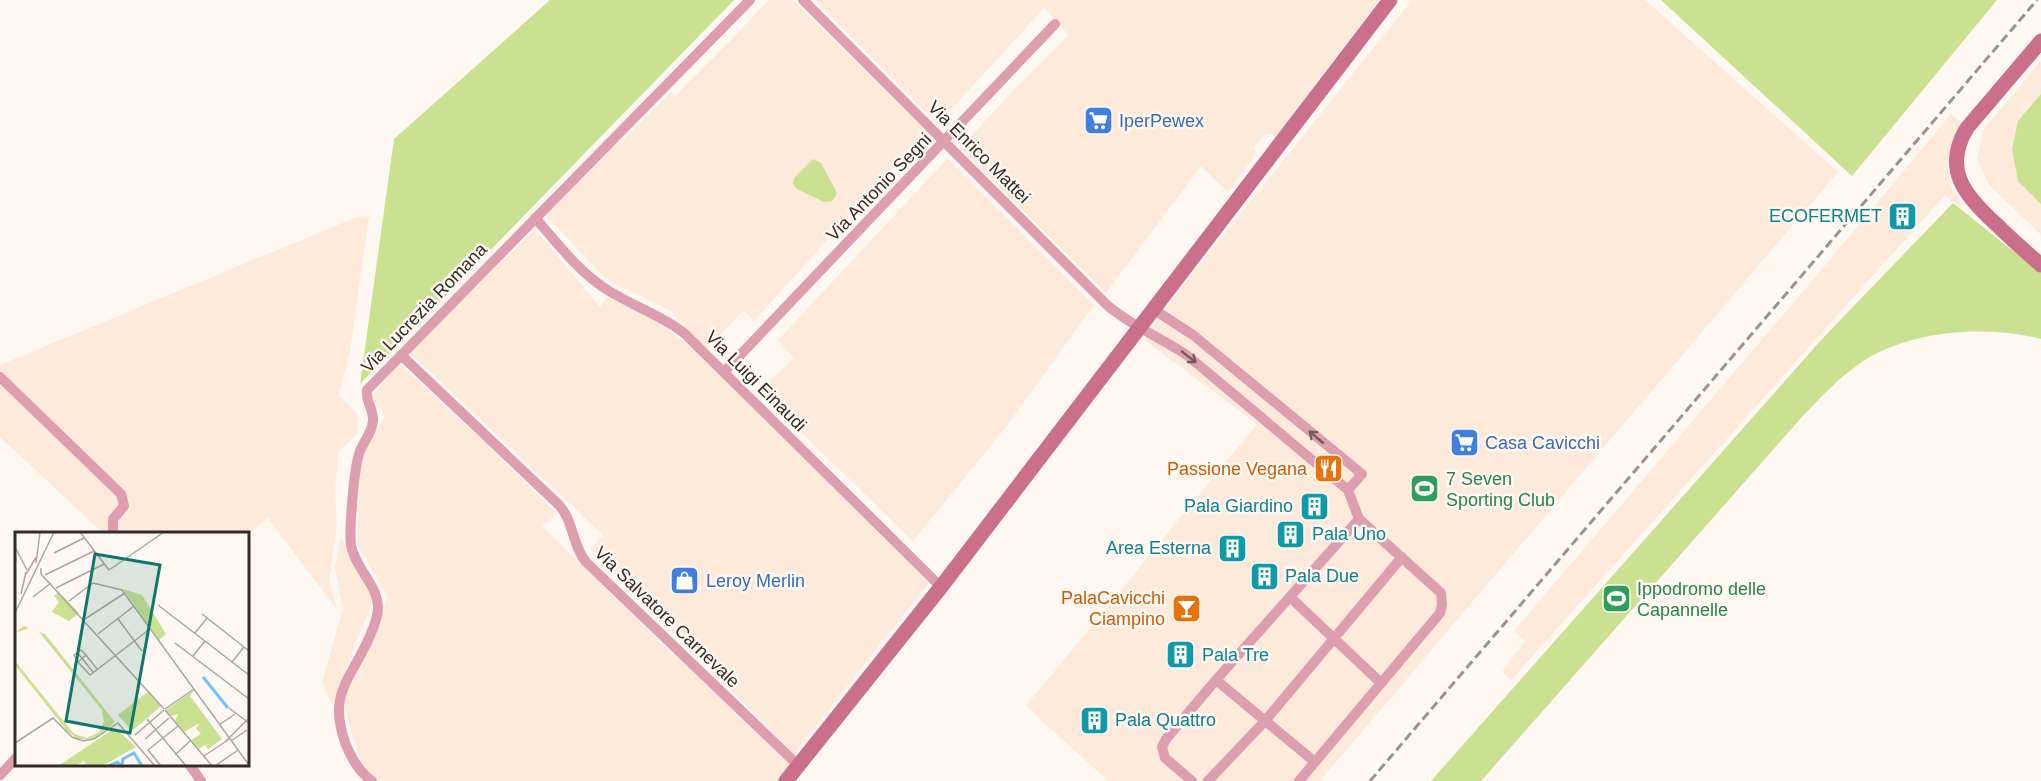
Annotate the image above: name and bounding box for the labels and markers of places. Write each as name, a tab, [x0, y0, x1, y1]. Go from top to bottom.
supermarket icon: IperPewex	[1082, 105, 1114, 137]
place label: IperPewex	[1119, 111, 1204, 131]
building icon: ECOFERMET	[1887, 200, 1919, 232]
place label: ECOFERMET	[1769, 206, 1882, 226]
supermarket icon: Casa Cavicchi	[1448, 427, 1480, 459]
place label: Casa Cavicchi	[1485, 433, 1600, 453]
restaurant icon: Passione Vegana	[1312, 453, 1344, 485]
place label: Passione Vegana	[1167, 459, 1308, 479]
place label: 7 Seven Sporting Club	[1446, 469, 1555, 510]
sports icon: 7 Seven Sporting Club	[1409, 473, 1441, 505]
building icon: Pala Giardino	[1298, 490, 1330, 522]
place label: Pala Giardino	[1184, 496, 1293, 516]
building icon: Pala Uno	[1275, 518, 1307, 550]
place label: Pala Uno	[1312, 524, 1386, 544]
building icon: Area Esterna	[1216, 532, 1248, 564]
place label: Area Esterna	[1106, 538, 1212, 558]
building icon: Pala Due	[1248, 560, 1280, 592]
shop icon: Leroy Merlin	[669, 565, 701, 597]
place label: Pala Due	[1285, 566, 1359, 586]
place label: Leroy Merlin	[706, 571, 805, 591]
place label: Ippodromo delle Capannelle	[1637, 579, 1766, 620]
sports icon: Ippodromo delle Capannelle	[1600, 583, 1632, 615]
place label: PalaCavicchi Ciampino	[1061, 588, 1165, 629]
bar icon: PalaCavicchi Ciampino	[1170, 592, 1202, 624]
building icon: Pala Tre	[1165, 639, 1197, 671]
place label: Pala Tre	[1202, 645, 1269, 665]
building icon: Pala Quattro	[1078, 704, 1110, 736]
place label: Pala Quattro	[1115, 710, 1216, 730]

